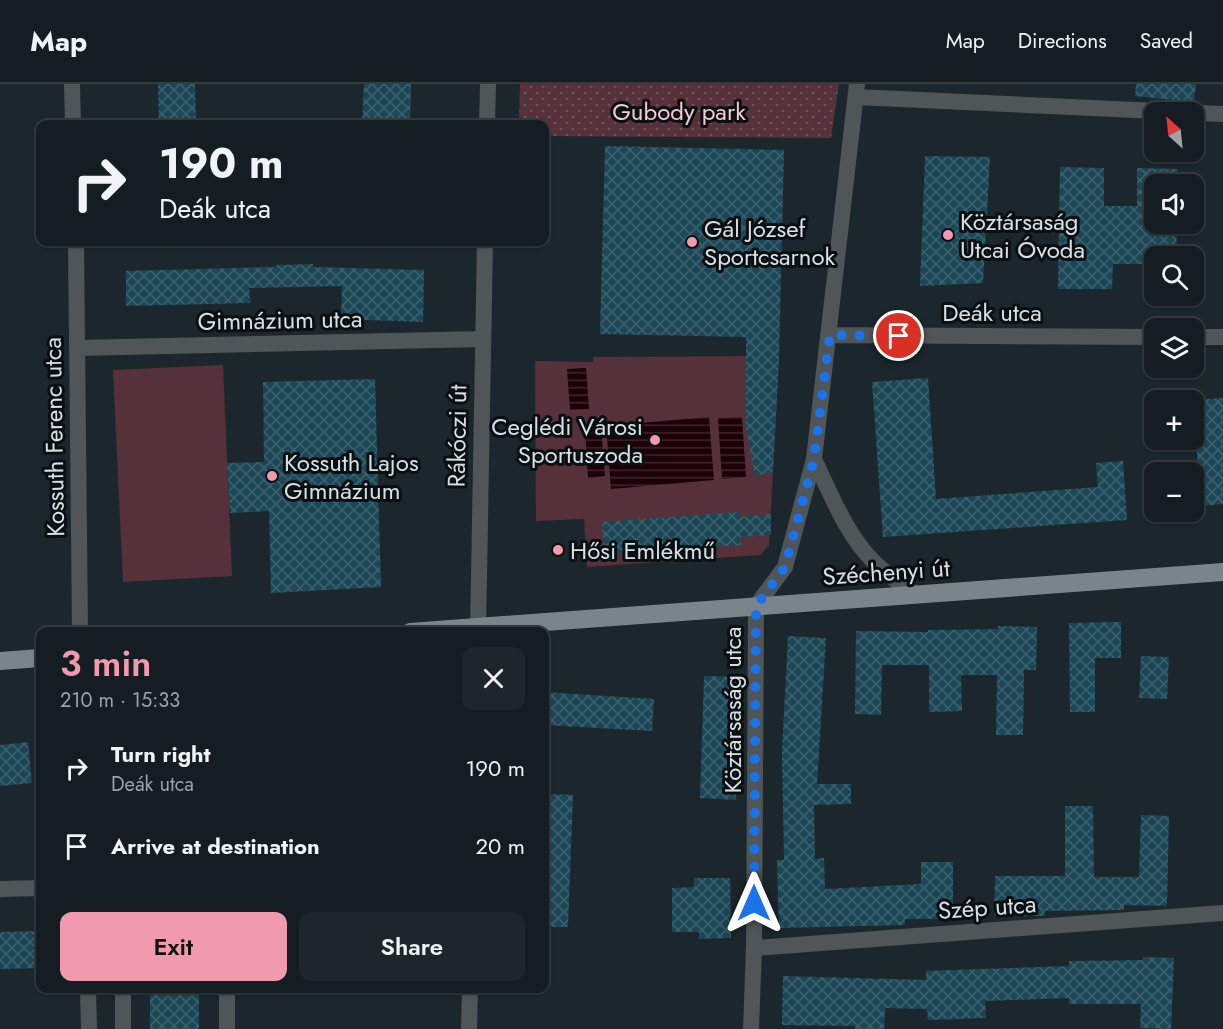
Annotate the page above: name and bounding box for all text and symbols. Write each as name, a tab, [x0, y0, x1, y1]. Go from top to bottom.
text: Map	[30, 21, 87, 62]
text: Map	[946, 26, 985, 56]
text: Directions	[1018, 26, 1107, 56]
text: Saved	[1140, 26, 1193, 56]
park label: Gubody park	[612, 94, 746, 129]
north arrow	[1144, 102, 1204, 162]
map controls	[1144, 102, 1204, 522]
text: 190 m	[159, 133, 283, 194]
icon: right	[60, 144, 138, 222]
button: sound	[1144, 174, 1204, 234]
text: Deák utca	[159, 189, 271, 228]
place label: Köztársaság Utcai Óvoda	[960, 204, 1085, 267]
place label: Gál József Sportcsarnok	[704, 211, 836, 274]
marker: Köztársaság Utcai Óvoda	[941, 228, 955, 242]
marker: Gál József Sportcsarnok	[685, 235, 699, 249]
button: search	[1144, 246, 1204, 306]
street label: Deák utca	[942, 295, 1042, 330]
street label: Gimnázium utca	[197, 301, 363, 339]
pin	[873, 310, 924, 361]
button: layers	[1144, 318, 1204, 378]
icon: arrive	[882, 319, 915, 352]
street label: Kossuth Ferenc utca	[35, 337, 73, 537]
street label: Rákóczi út	[439, 384, 475, 488]
button: +	[1144, 390, 1204, 450]
place label: Ceglédi Városi Sportuszoda	[491, 409, 643, 472]
marker: Ceglédi Városi Sportuszoda	[648, 433, 662, 447]
place label: Kossuth Lajos Gimnázium	[284, 445, 419, 508]
button: −	[1144, 462, 1204, 522]
marker: Kossuth Lajos Gimnázium	[265, 469, 279, 483]
place label: Hősi Emlékmű	[570, 533, 715, 568]
marker: Hősi Emlékmű	[551, 543, 565, 557]
street label: Széchenyi út	[821, 550, 951, 594]
street label: Köztársaság utca	[715, 626, 750, 794]
text: 3 min	[60, 637, 151, 689]
button: close	[462, 647, 525, 710]
text: 210 m · 15:33	[60, 686, 180, 715]
text: Turn right	[111, 738, 211, 770]
icon: right	[60, 752, 93, 785]
text: 190 m	[465, 752, 525, 784]
text: Deák utca	[111, 770, 194, 799]
icon: arrive	[60, 830, 93, 863]
text: Arrive at destination	[111, 830, 320, 862]
text: 20 m	[476, 830, 525, 862]
position arrow	[722, 871, 786, 935]
street label: Szép utca	[937, 886, 1037, 928]
button: Exit	[60, 912, 287, 981]
button: Share	[299, 912, 525, 981]

